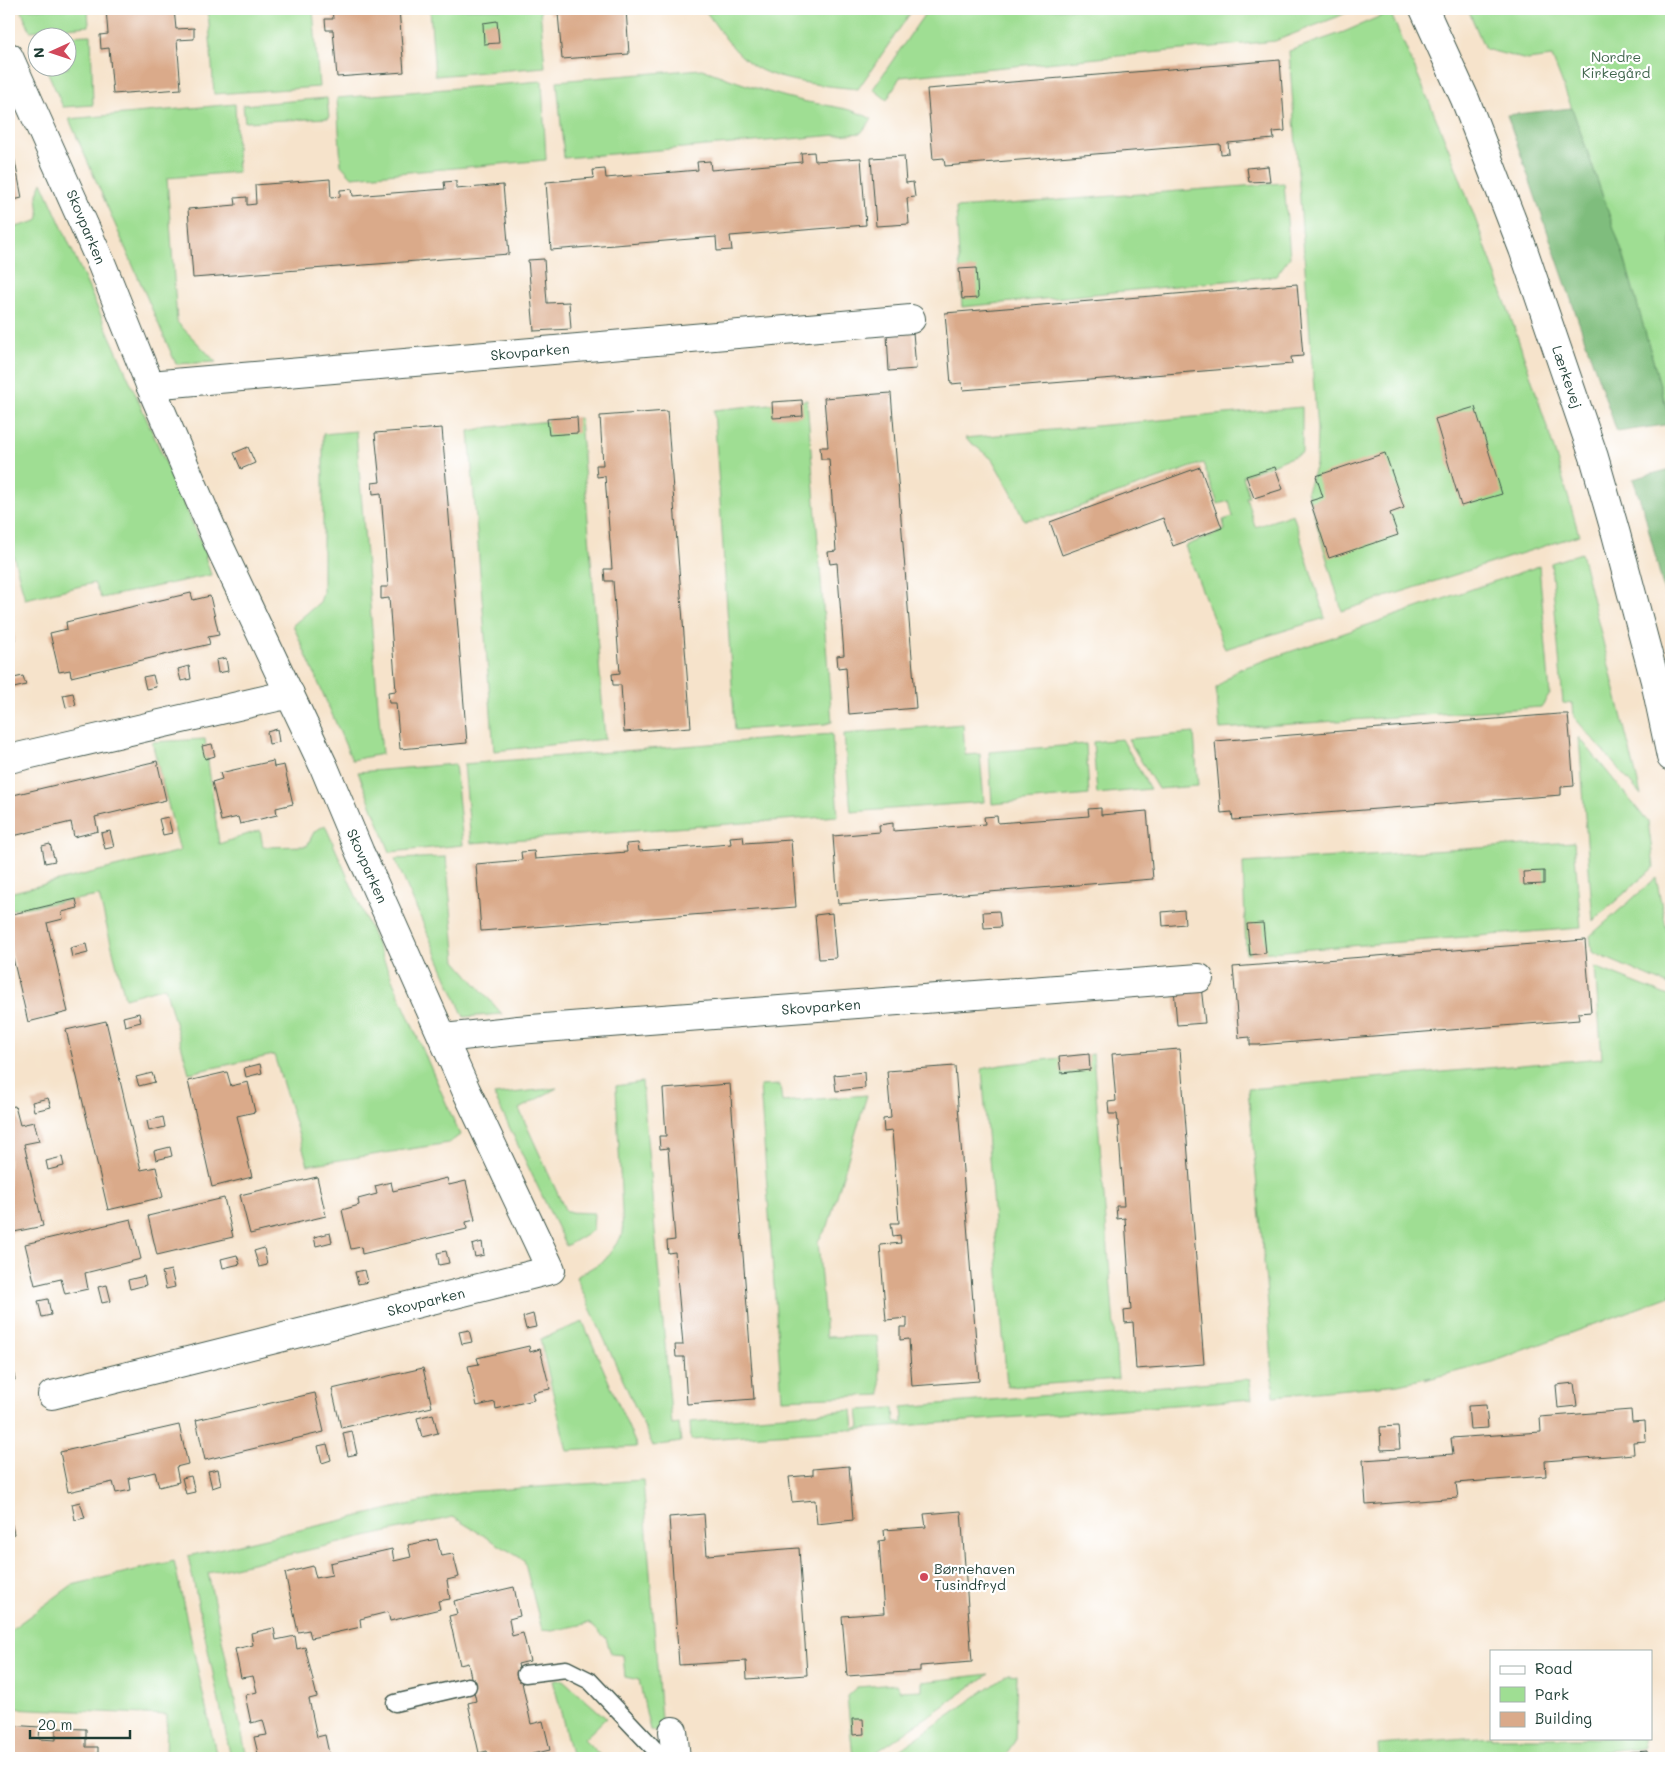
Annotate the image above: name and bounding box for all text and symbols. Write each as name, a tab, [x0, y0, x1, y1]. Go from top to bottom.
north arrow	[28, 28, 78, 78]
text: N	[29, 47, 48, 59]
park label: Nordre Kirkegård	[1582, 47, 1650, 82]
street label: Skovparken	[62, 187, 111, 267]
street label: Skovparken	[490, 339, 570, 364]
street label: Lærkevej	[1548, 343, 1587, 411]
street label: Skovparken	[343, 826, 392, 906]
street label: Skovparken	[781, 994, 861, 1019]
street label: Skovparken	[385, 1283, 467, 1320]
place label: Børnehaven Tusindfryd	[934, 1559, 1015, 1594]
marker: Børnehaven Tusindfryd	[918, 1571, 930, 1583]
legend	[1490, 1650, 1652, 1740]
text: Road	[1535, 1658, 1572, 1678]
text: Park	[1535, 1684, 1569, 1704]
scale bar	[30, 1707, 130, 1739]
text: Building	[1535, 1708, 1592, 1728]
text: 20 m	[38, 1714, 72, 1734]

